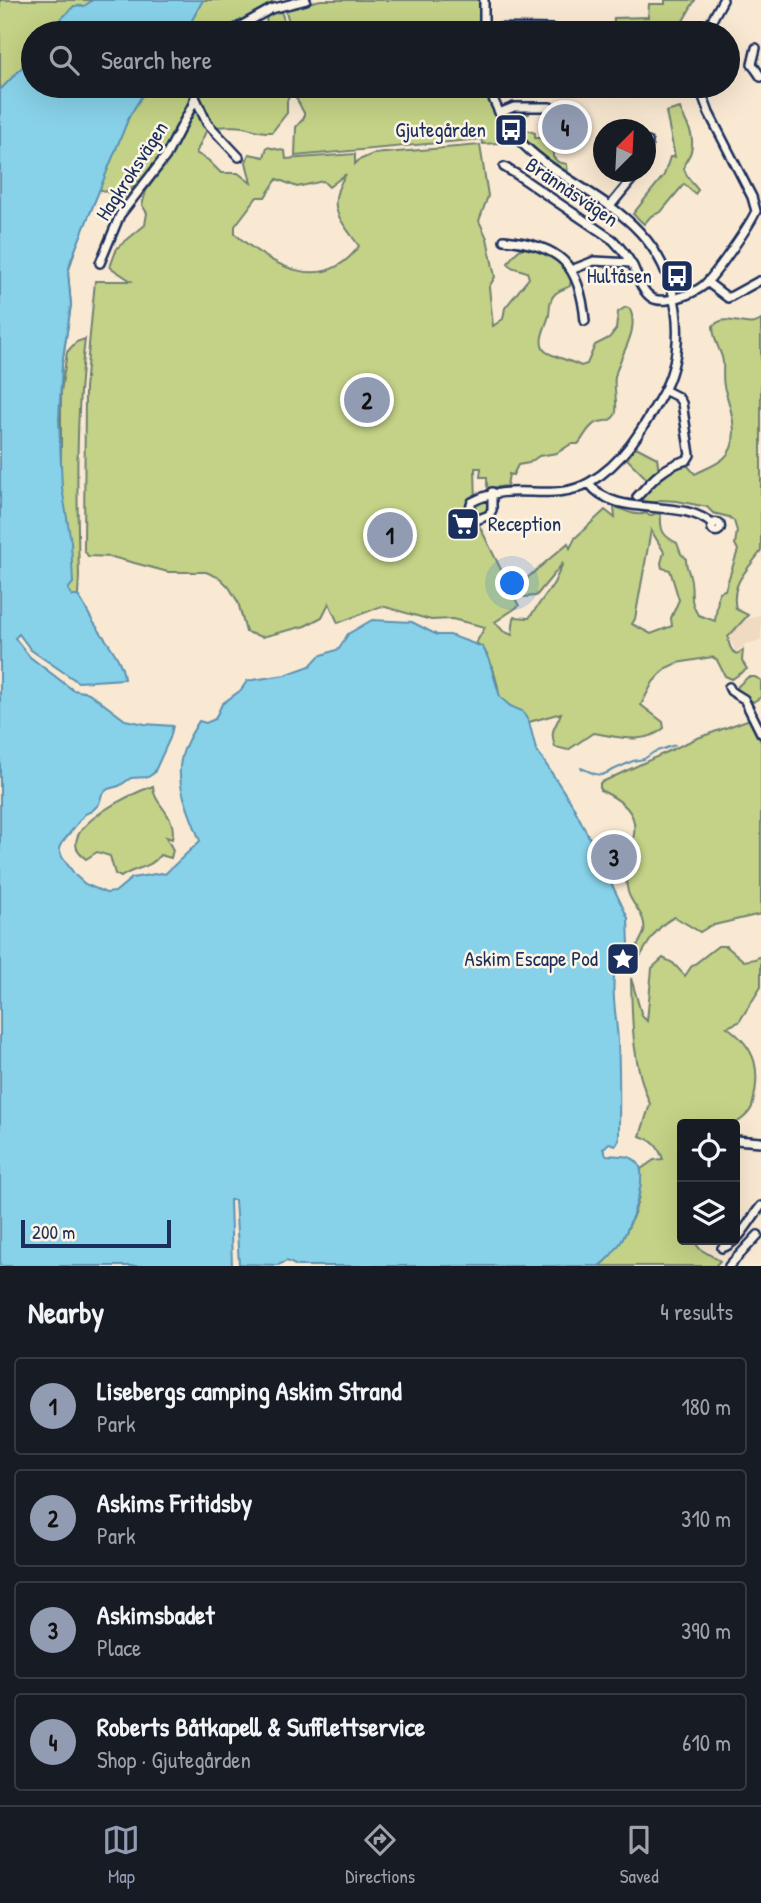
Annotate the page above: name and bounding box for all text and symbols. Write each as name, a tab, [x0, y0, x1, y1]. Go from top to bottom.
search box	[21, 21, 740, 98]
icon: search	[45, 41, 83, 79]
text: Search here	[101, 42, 212, 77]
pin: 4	[542, 101, 588, 153]
bus stop icon: Gjutegården	[492, 111, 530, 149]
street label: Hagkroksvägen	[89, 115, 175, 226]
place label: Gjutegården	[395, 115, 486, 144]
north arrow	[593, 119, 656, 182]
street label: Brännåsvägen	[520, 150, 624, 233]
bus stop icon: Hultåsen	[658, 257, 696, 295]
place label: Hultåsen	[587, 261, 652, 290]
pin: 2	[344, 374, 390, 426]
supermarket icon: Reception	[444, 505, 482, 543]
pin: 1	[367, 509, 413, 561]
place label: Reception	[488, 509, 561, 538]
your location	[495, 566, 529, 600]
pin: 3	[591, 831, 637, 883]
place icon: Askim Escape Pod	[604, 940, 642, 978]
place label: Askim Escape Pod	[464, 944, 598, 973]
map controls	[677, 1119, 740, 1245]
button: locate	[677, 1119, 740, 1182]
button: layers	[677, 1182, 740, 1245]
scale bar	[21, 1217, 172, 1249]
text: 200 m	[32, 1219, 75, 1245]
text: Nearby	[28, 1292, 104, 1332]
text: 4 results	[660, 1296, 733, 1327]
text: Lisebergs camping Askim Strand	[97, 1373, 402, 1408]
text: 1	[49, 1391, 57, 1422]
text: 180 m	[681, 1391, 731, 1422]
text: Park	[97, 1408, 135, 1439]
text: Askims Fritidsby	[97, 1485, 252, 1520]
text: 2	[48, 1503, 58, 1534]
text: 310 m	[681, 1503, 731, 1534]
text: Park	[97, 1520, 135, 1551]
text: Askimsbadet	[97, 1597, 214, 1632]
text: 3	[48, 1615, 58, 1646]
text: 390 m	[681, 1615, 731, 1646]
text: Place	[97, 1632, 141, 1663]
text: Roberts Båtkapell & Sufflettservice	[97, 1709, 425, 1744]
text: 4	[49, 1727, 57, 1758]
text: 610 m	[682, 1727, 731, 1758]
text: Shop · Gjutegården	[97, 1744, 251, 1775]
tab: Map	[102, 1821, 140, 1889]
tab: Directions	[345, 1821, 415, 1889]
tab: Saved	[620, 1821, 659, 1889]

